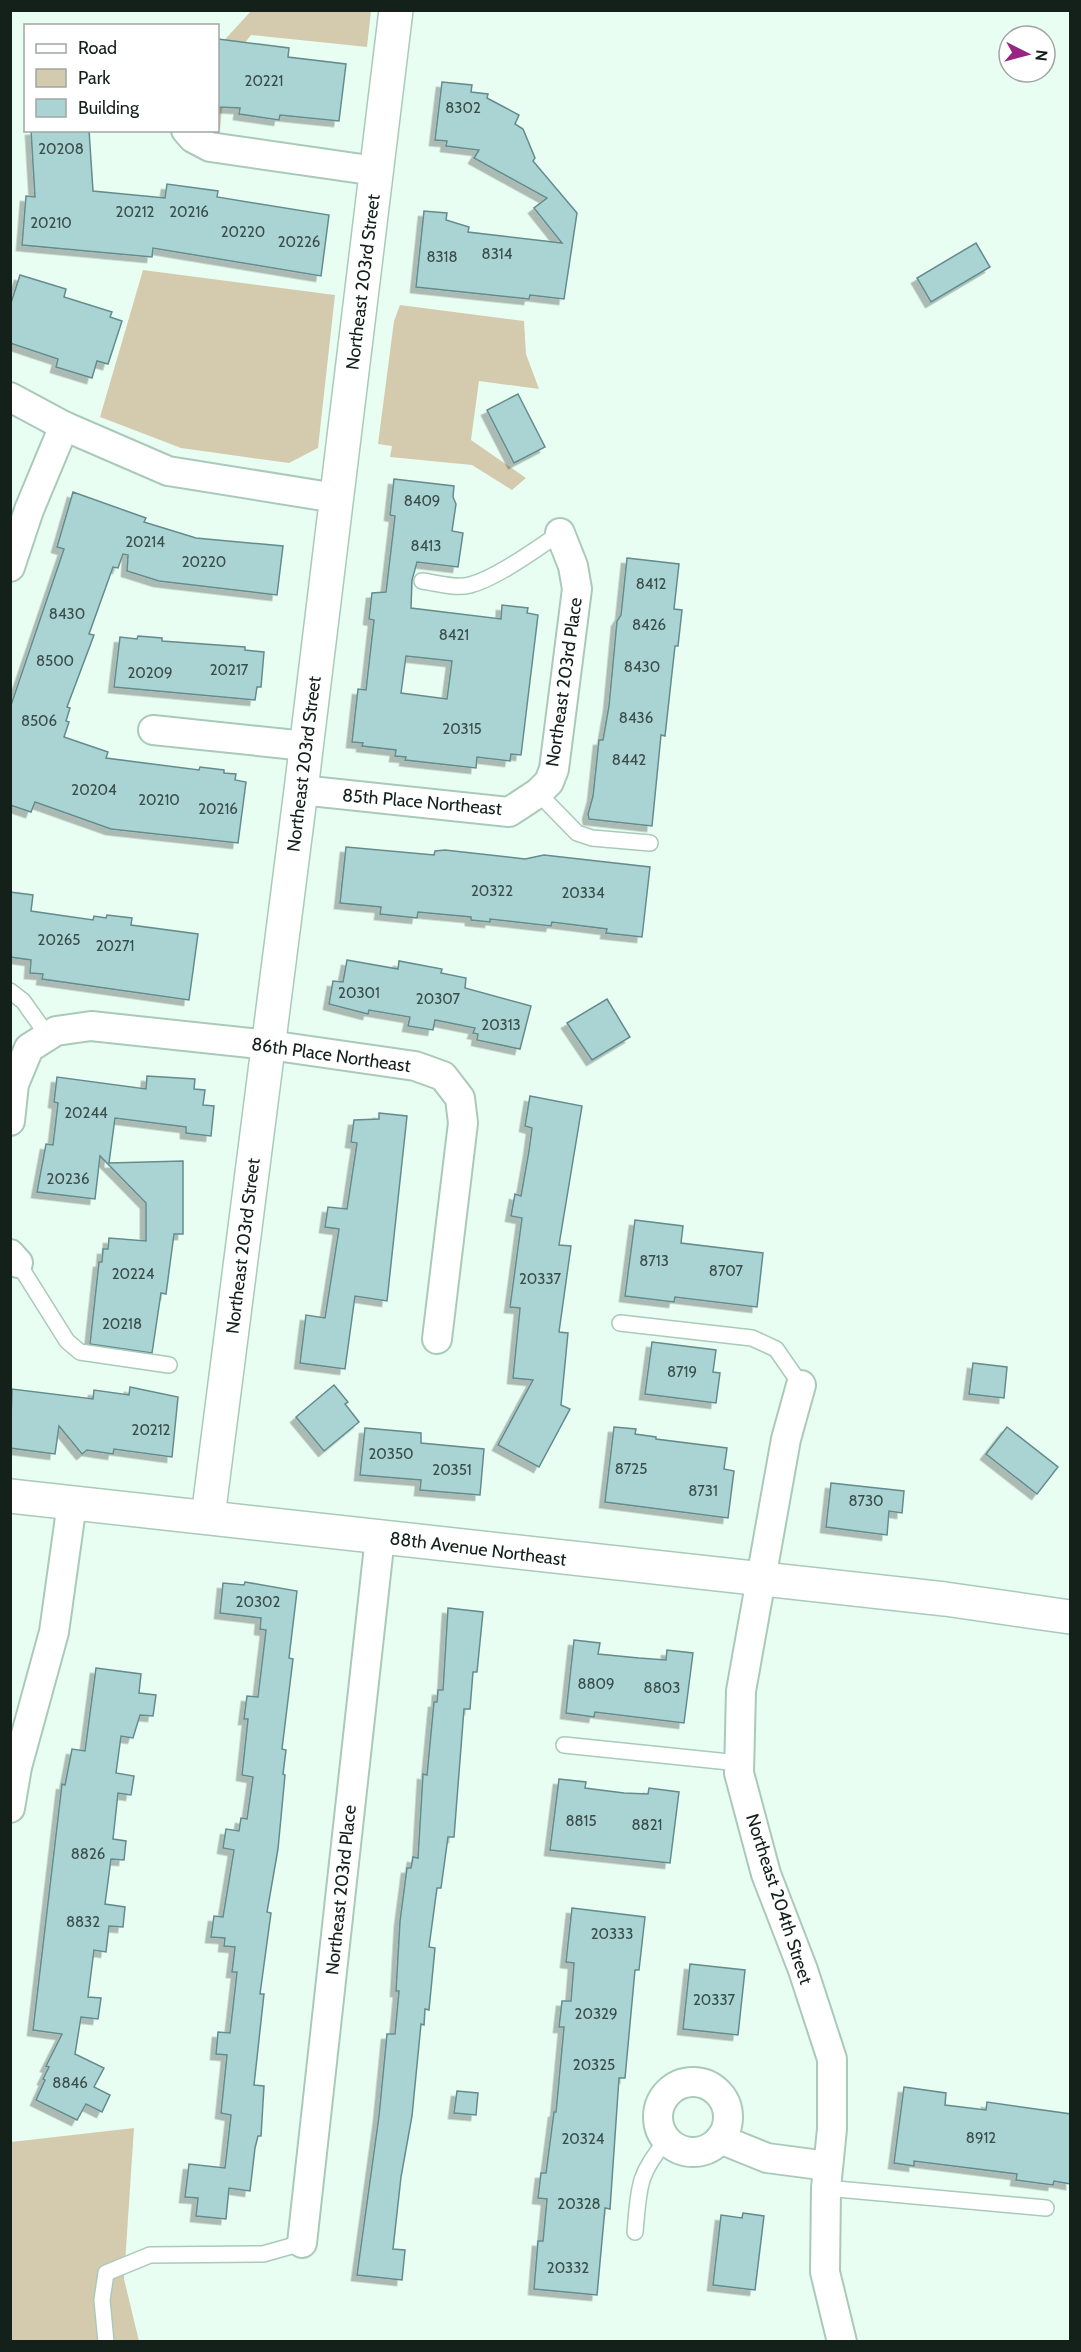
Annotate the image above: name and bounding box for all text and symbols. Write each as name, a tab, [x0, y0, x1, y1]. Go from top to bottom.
legend	[24, 24, 219, 132]
north arrow	[997, 24, 1057, 84]
text: Road	[78, 37, 117, 59]
text: N	[1031, 49, 1051, 62]
text: Park	[78, 67, 111, 89]
house number: 20221	[245, 72, 283, 90]
text: Building	[78, 97, 140, 119]
house number: 8302	[445, 99, 481, 117]
house number: 20208	[38, 140, 84, 158]
street label: Northeast 203rd Street	[341, 193, 385, 371]
house number: 20212	[116, 203, 155, 221]
house number: 20216	[169, 203, 209, 221]
house number: 20210	[30, 214, 72, 232]
house number: 20220	[221, 223, 265, 241]
house number: 20226	[278, 233, 320, 251]
house number: 8314	[482, 245, 513, 263]
house number: 8318	[426, 248, 458, 266]
house number: 8409	[404, 492, 440, 510]
house number: 20214	[125, 533, 165, 551]
house number: 8413	[411, 537, 441, 555]
house number: 20220	[182, 553, 226, 571]
house number: 8412	[636, 575, 666, 593]
street label: Northeast 203rd Place	[541, 596, 587, 768]
house number: 8430	[49, 605, 85, 623]
house number: 8426	[632, 616, 666, 634]
house number: 8421	[439, 626, 469, 644]
house number: 8500	[36, 652, 74, 670]
house number: 8430	[624, 658, 660, 676]
house number: 20217	[210, 661, 249, 679]
house number: 20209	[127, 664, 173, 682]
street label: Northeast 203rd Street	[282, 675, 326, 853]
house number: 8436	[619, 709, 653, 727]
house number: 8506	[21, 712, 57, 730]
house number: 20315	[442, 720, 482, 738]
house number: 8442	[612, 751, 646, 769]
house number: 20204	[71, 781, 117, 799]
street label: 85th Place Northeast	[341, 784, 503, 820]
house number: 20210	[138, 791, 180, 809]
house number: 20216	[198, 800, 238, 818]
house number: 20322	[471, 882, 513, 900]
house number: 20334	[561, 884, 605, 902]
house number: 20265	[38, 931, 80, 949]
house number: 20271	[96, 937, 134, 955]
house number: 20301	[338, 984, 380, 1002]
house number: 20307	[416, 990, 461, 1008]
house number: 20313	[481, 1016, 521, 1034]
street label: 86th Place Northeast	[250, 1033, 412, 1077]
house number: 20244	[64, 1104, 108, 1122]
street label: Northeast 203rd Street	[221, 1157, 265, 1335]
house number: 20236	[47, 1170, 89, 1188]
house number: 8713	[639, 1252, 669, 1270]
house number: 8707	[709, 1262, 744, 1280]
house number: 20224	[112, 1265, 155, 1283]
house number: 20337	[519, 1270, 562, 1288]
house number: 20218	[102, 1315, 142, 1333]
house number: 8719	[667, 1363, 697, 1381]
house number: 20212	[132, 1421, 171, 1439]
house number: 20350	[368, 1445, 414, 1463]
house number: 8725	[615, 1460, 647, 1478]
house number: 20351	[432, 1461, 472, 1479]
house number: 8731	[688, 1482, 718, 1500]
house number: 8730	[848, 1492, 884, 1510]
street label: 88th Avenue Northeast	[388, 1527, 568, 1571]
house number: 20302	[236, 1593, 281, 1611]
house number: 8809	[577, 1675, 615, 1693]
house number: 8803	[644, 1679, 680, 1697]
street label: Northeast 203rd Place	[321, 1804, 361, 1976]
street label: Northeast 204th Street	[741, 1811, 817, 1987]
house number: 8815	[565, 1812, 597, 1830]
house number: 8821	[632, 1816, 662, 1834]
house number: 8826	[71, 1845, 105, 1863]
house number: 8832	[66, 1913, 100, 1931]
house number: 20333	[591, 1925, 633, 1943]
house number: 20337	[693, 1991, 736, 2009]
house number: 20329	[575, 2005, 617, 2023]
house number: 20325	[573, 2056, 615, 2074]
house number: 8846	[52, 2074, 88, 2092]
house number: 8912	[966, 2129, 996, 2147]
house number: 20324	[562, 2130, 605, 2148]
house number: 20328	[557, 2195, 601, 2213]
house number: 20332	[547, 2259, 589, 2277]

